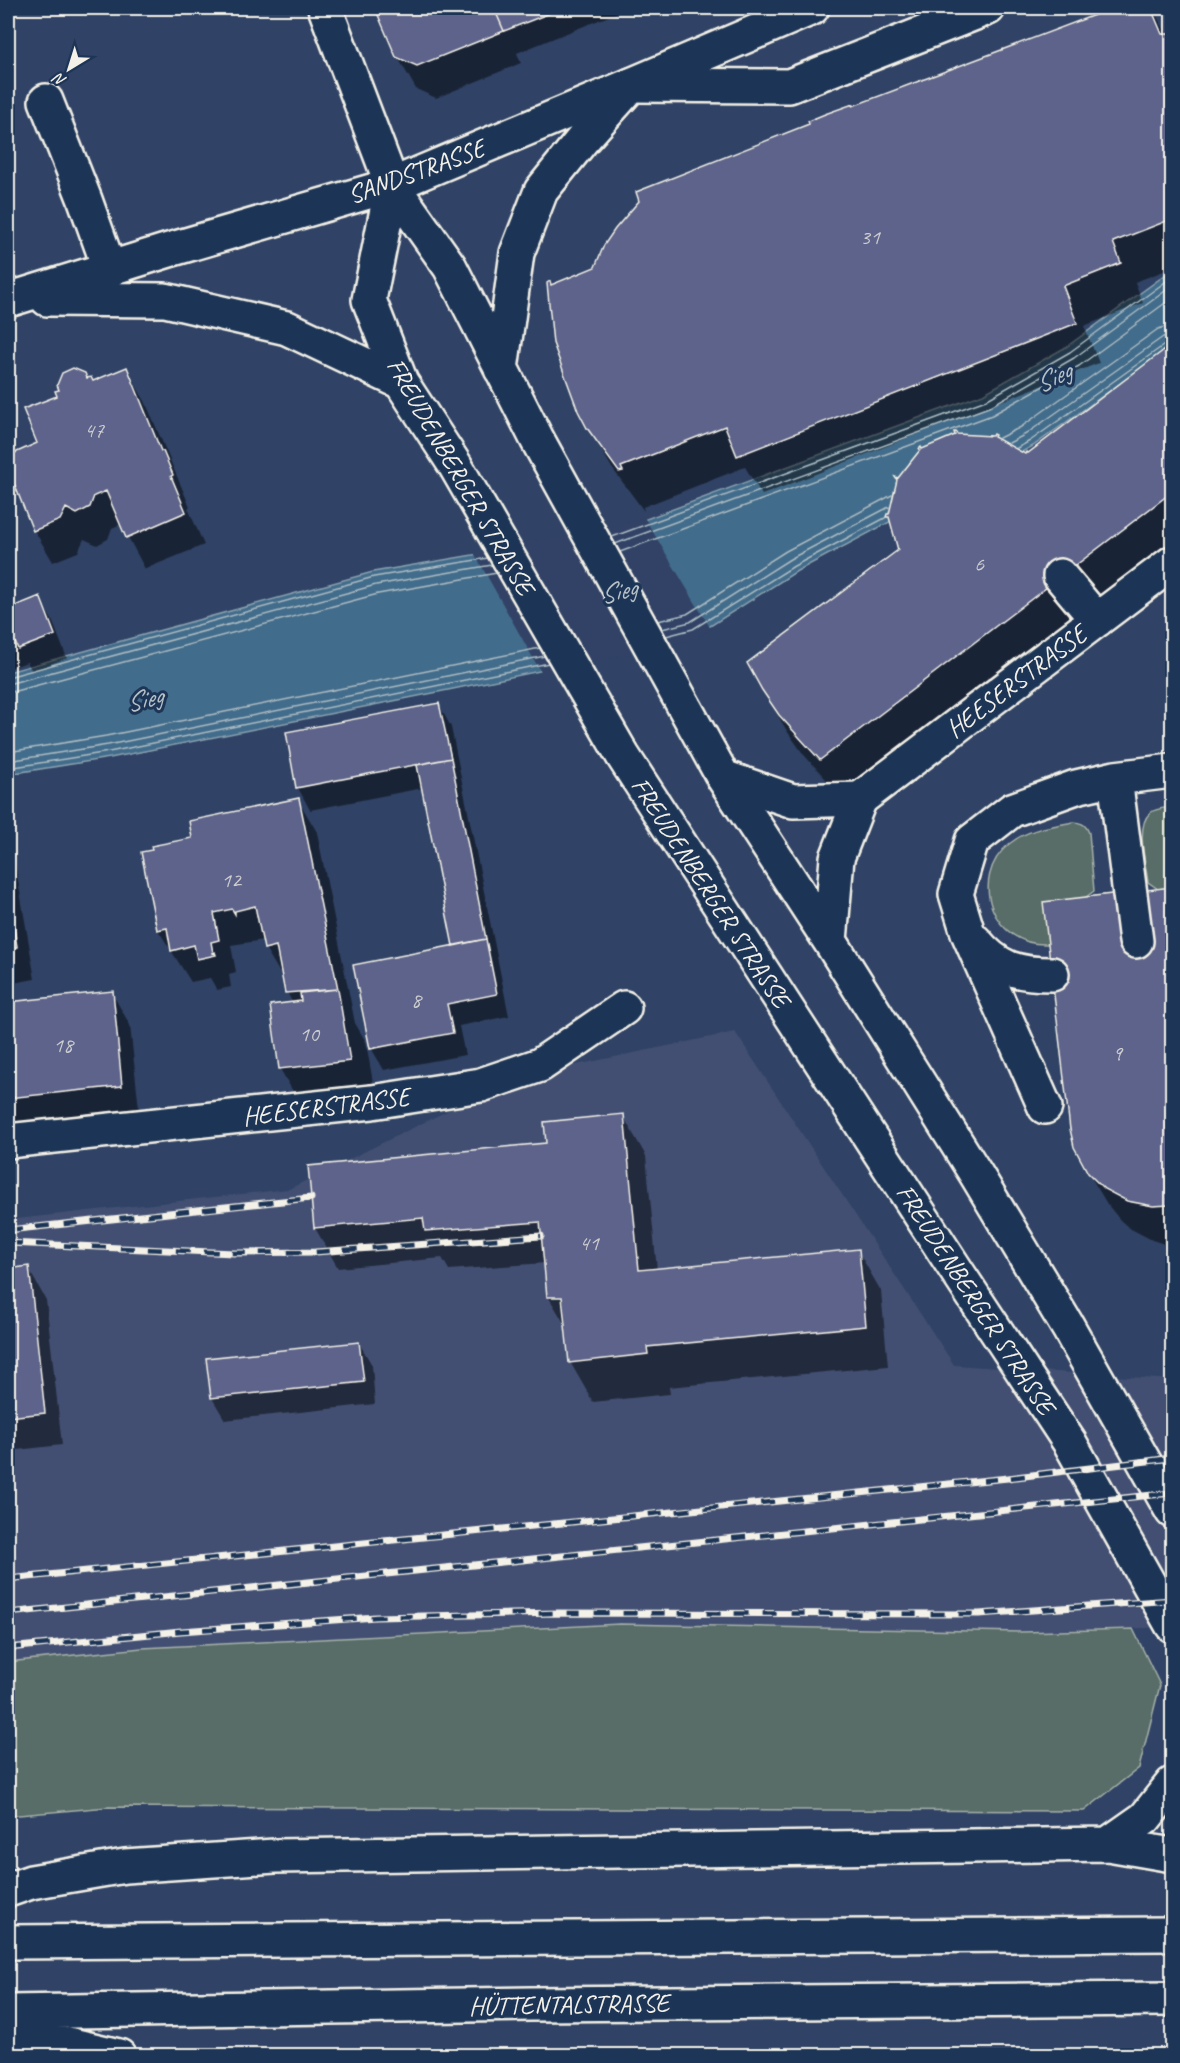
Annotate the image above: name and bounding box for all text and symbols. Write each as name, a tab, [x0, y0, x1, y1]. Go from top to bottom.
north arrow	[39, 39, 99, 99]
text: N	[48, 67, 70, 91]
street label: SANDSTRASSE	[343, 130, 493, 212]
house number: 31	[860, 223, 881, 251]
street label: FREUDENBERGER STRASSE	[379, 352, 543, 603]
water label: Sieg	[1029, 352, 1080, 400]
house number: 47	[84, 416, 105, 444]
house number: 6	[974, 550, 985, 578]
water label: Sieg	[596, 569, 643, 612]
street label: HEESERSTRASSE	[939, 615, 1096, 745]
water label: Sieg	[122, 677, 169, 720]
street label: FREUDENBERGER STRASSE	[624, 771, 799, 1016]
house number: 12	[221, 866, 243, 894]
house number: 8	[411, 986, 423, 1014]
house number: 10	[299, 1020, 321, 1048]
house number: 18	[53, 1031, 75, 1059]
house number: 9	[1112, 1039, 1124, 1067]
street label: HEESERSTRASSE	[241, 1079, 415, 1133]
street label: FREUDENBERGER STRASSE	[889, 1178, 1064, 1423]
house number: 41	[579, 1229, 600, 1257]
street label: HÜTTENTALSTRASSE	[469, 1986, 673, 2023]

